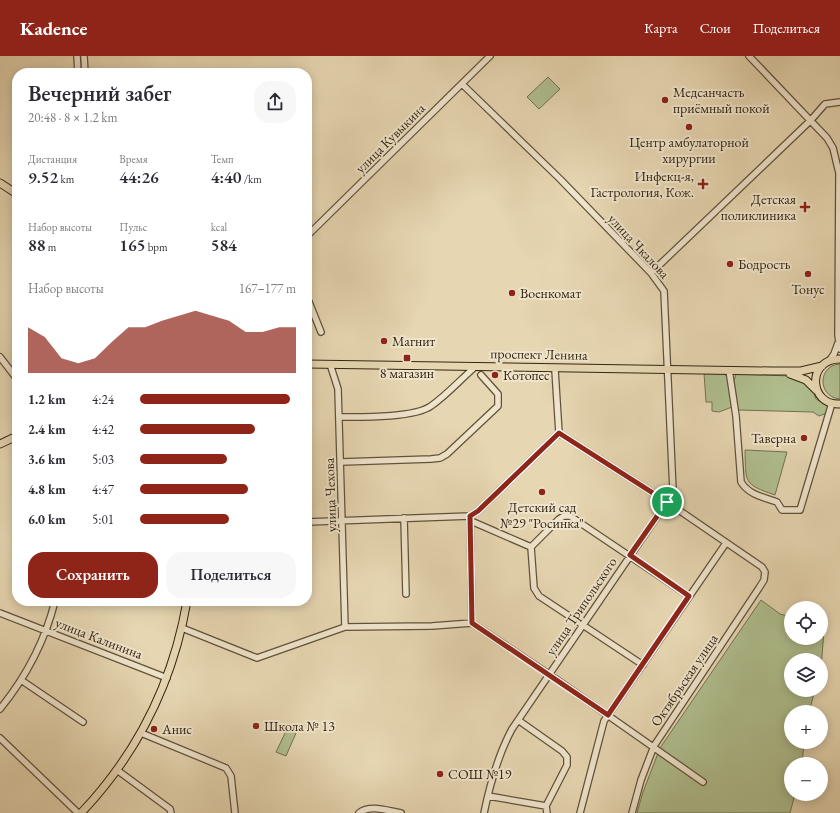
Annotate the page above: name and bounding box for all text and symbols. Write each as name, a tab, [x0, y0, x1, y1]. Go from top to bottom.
text: Kadence	[20, 16, 87, 41]
text: Карта	[644, 19, 678, 37]
text: Слои	[700, 19, 731, 37]
text: Поделиться	[753, 19, 820, 37]
text: Вечерний забег	[28, 79, 172, 108]
button: share	[254, 81, 296, 123]
place label: Медсанчасть приёмный покой	[673, 83, 770, 117]
marker: Медсанчасть приёмный покой	[660, 95, 670, 105]
street label: улица Кувыкина	[351, 99, 429, 177]
text: 20:48 · 8 × 1.2 km	[28, 109, 118, 126]
marker: Центр амбулаторной хирургии	[684, 122, 694, 132]
place label: Центр амбулаторной хирургии	[629, 133, 749, 167]
text: Дистанция	[28, 152, 77, 166]
text: Время	[119, 152, 148, 166]
text: Темп	[211, 152, 234, 166]
text: 9.52	[28, 166, 58, 188]
text: 44:26	[119, 166, 159, 188]
text: 4:40	[211, 166, 241, 188]
place label: Инфекц-я, Гастрология, Кож.	[591, 167, 694, 201]
text: km	[58, 172, 74, 186]
text: /km	[241, 172, 262, 186]
marker: Инфекц-я, Гастрология, Кож.	[697, 178, 709, 190]
place label: Детская поликлиника	[721, 190, 796, 224]
marker: Детская поликлиника	[799, 201, 811, 213]
street label: улица Чкалова	[604, 210, 674, 283]
text: Набор высоты	[28, 220, 92, 234]
text: Пульс	[119, 220, 147, 234]
text: kcal	[211, 220, 227, 234]
text: 88	[28, 234, 45, 256]
text: 165	[119, 234, 146, 256]
text: 584	[211, 234, 237, 256]
text: m	[45, 240, 56, 254]
text: bpm	[146, 240, 168, 254]
place label: Бодрость	[738, 255, 791, 273]
marker: Бодрость	[725, 259, 735, 269]
marker: Тонус	[803, 269, 813, 279]
text: Набор высоты	[28, 280, 104, 297]
text: 167–177 m	[239, 280, 296, 297]
place label: Тонус	[791, 280, 825, 298]
place label: Военкомат	[520, 284, 581, 302]
marker: Военкомат	[507, 288, 517, 298]
place label: Магнит	[392, 332, 436, 350]
marker: Магнит	[379, 336, 389, 346]
street label: проспект Ленина	[490, 344, 588, 364]
marker: 8 магазин	[402, 353, 412, 363]
place label: 8 магазин	[380, 364, 434, 382]
place label: Котопес	[503, 366, 550, 384]
marker: Котопес	[490, 370, 500, 380]
text: 1.2 km	[28, 391, 66, 408]
text: 4:24	[92, 391, 114, 408]
text: 2.4 km	[28, 421, 66, 438]
text: 4:42	[92, 421, 114, 438]
place label: Таверна	[751, 429, 796, 447]
marker: Таверна	[799, 433, 809, 443]
text: 3.6 km	[28, 451, 66, 468]
text: 5:03	[92, 451, 114, 468]
street label: улица Чехова	[320, 457, 340, 532]
text: 4.8 km	[28, 481, 66, 498]
text: 4:47	[92, 481, 114, 498]
pin	[650, 485, 684, 519]
marker: Детский сад №29 "Росинка"	[537, 487, 547, 497]
icon: arrive	[656, 491, 678, 513]
place label: Детский сад №29 "Росинка"	[500, 498, 584, 532]
text: 6.0 km	[28, 511, 66, 528]
text: 5:01	[92, 511, 114, 528]
button: Сохранить	[28, 552, 158, 598]
button: Поделиться	[166, 552, 296, 598]
street label: улица Трипольского	[541, 553, 621, 659]
map controls	[784, 601, 828, 801]
button: locate	[784, 601, 828, 645]
street label: улица Калинина	[53, 613, 146, 663]
street label: Октябрьская улица	[646, 630, 722, 730]
button: layers	[784, 653, 828, 697]
button: +	[784, 705, 828, 749]
place label: Школа № 13	[264, 717, 335, 735]
place label: Анис	[161, 720, 192, 738]
marker: Школа № 13	[251, 721, 261, 731]
marker: Анис	[149, 724, 159, 734]
button: −	[784, 757, 828, 801]
place label: СОШ №19	[448, 765, 512, 783]
marker: СОШ №19	[435, 769, 445, 779]

